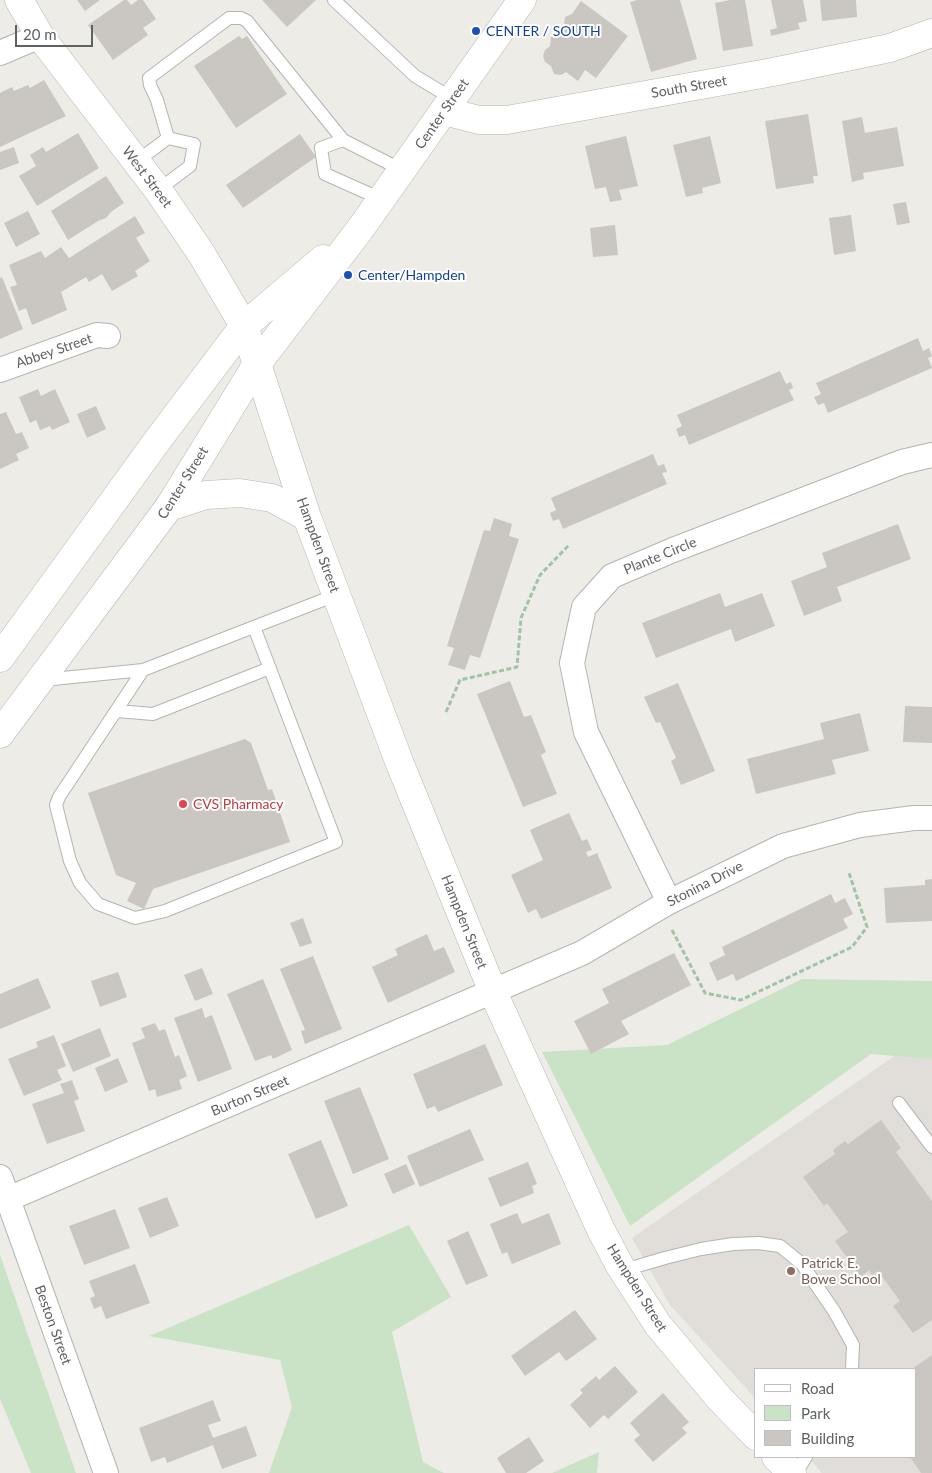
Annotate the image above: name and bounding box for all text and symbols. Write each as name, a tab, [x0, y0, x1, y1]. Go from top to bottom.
scale bar	[18, 15, 95, 47]
place label: CENTER / SOUTH	[486, 23, 601, 39]
text: 20 m	[23, 25, 57, 43]
marker: CENTER / SOUTH	[470, 25, 482, 37]
street label: South Street	[650, 72, 728, 102]
street label: Center Street	[412, 76, 472, 152]
street label: West Street	[118, 143, 176, 211]
place label: Center/Hampden	[358, 267, 465, 283]
marker: Center/Hampden	[342, 269, 354, 281]
street label: Abbey Street	[13, 330, 95, 372]
street label: Center Street	[154, 444, 212, 522]
street label: Hampden Street	[293, 495, 343, 595]
street label: Plante Circle	[621, 534, 699, 578]
place label: CVS Pharmacy	[193, 796, 283, 812]
marker: CVS Pharmacy	[177, 798, 189, 810]
street label: Stonina Drive	[664, 858, 746, 910]
street label: Hampden Street	[437, 872, 491, 972]
street label: Burton Street	[209, 1072, 291, 1120]
street label: Hampden Street	[603, 1241, 671, 1335]
place label: Patrick E. Bowe School	[801, 1255, 881, 1288]
marker: Patrick E. Bowe School	[785, 1265, 797, 1277]
street label: Beston Street	[31, 1283, 75, 1367]
legend	[754, 1368, 917, 1458]
text: Road	[801, 1379, 834, 1397]
text: Park	[801, 1404, 830, 1422]
text: Building	[801, 1429, 854, 1447]

